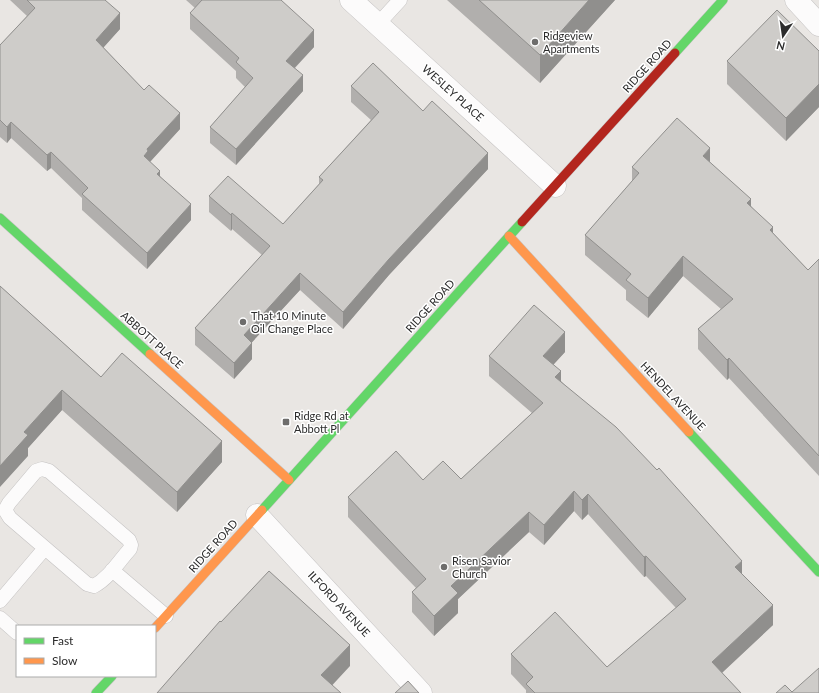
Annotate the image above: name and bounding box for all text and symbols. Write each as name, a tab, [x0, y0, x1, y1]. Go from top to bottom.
north arrow	[763, 16, 803, 56]
place label: Ridgeview Apartments	[543, 29, 600, 55]
marker: Ridgeview Apartments	[530, 37, 540, 47]
street label: RIDGE ROAD	[619, 37, 674, 95]
text: N	[775, 39, 786, 54]
street label: WESLEY PLACE	[420, 62, 487, 124]
street label: RIDGE ROAD	[402, 277, 457, 335]
street label: ABBOTT PLACE	[119, 308, 186, 371]
place label: That 10 Minute Oil Change Place	[251, 309, 333, 335]
marker: That 10 Minute Oil Change Place	[238, 317, 248, 327]
street label: HENDEL AVENUE	[638, 359, 709, 433]
place label: Ridge Rd at Abbott Pl	[294, 409, 349, 435]
marker: Ridge Rd at Abbott Pl	[281, 417, 291, 427]
street label: RIDGE ROAD	[185, 517, 240, 575]
place label: Risen Savior Church	[452, 554, 511, 580]
marker: Risen Savior Church	[439, 562, 449, 572]
street label: ILFORD AVENUE	[306, 568, 373, 639]
legend	[16, 625, 156, 677]
text: Fast	[52, 633, 74, 648]
text: Slow	[52, 653, 78, 668]

